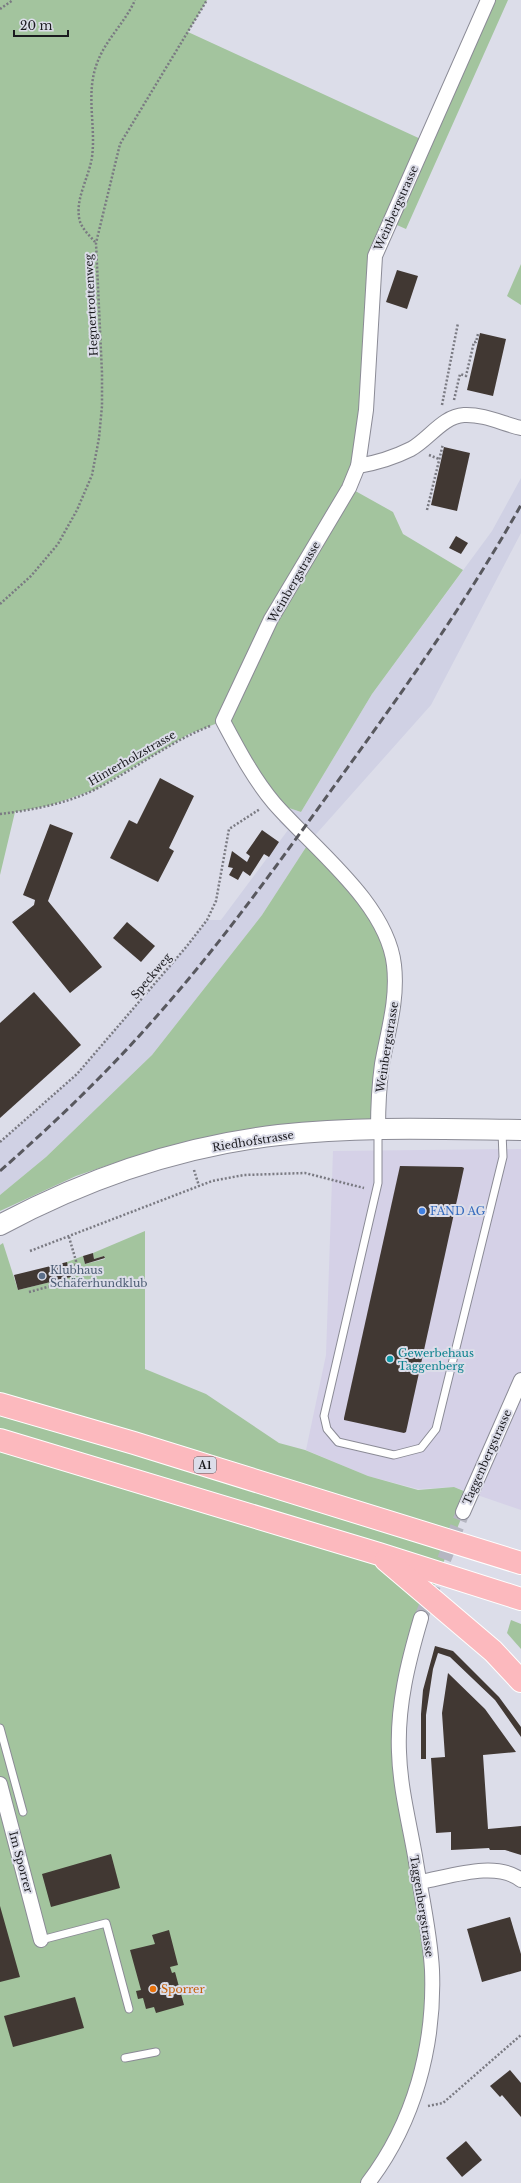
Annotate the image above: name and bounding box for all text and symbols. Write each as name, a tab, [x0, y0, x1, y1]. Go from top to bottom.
scale bar	[14, 12, 68, 38]
text: 20 m	[20, 18, 52, 33]
street label: Weinbergstrasse	[371, 163, 421, 254]
street label: Hegnertrottenweg	[81, 253, 101, 357]
street label: Weinbergstrasse	[264, 539, 323, 626]
street label: Hinterholzstrasse	[86, 727, 178, 789]
street label: Speckweg	[128, 950, 174, 1002]
street label: Weinbergstrasse	[373, 1001, 401, 1094]
street label: Riedhofstrasse	[211, 1128, 295, 1154]
place label: FAND AG	[430, 1204, 486, 1218]
marker: FAND AG	[417, 1206, 427, 1216]
place label: Klubhaus Schäferhundklub	[50, 1263, 147, 1290]
marker: Klubhaus Schäferhundklub	[37, 1271, 47, 1281]
place label: Gewerbehaus Taggenberg	[398, 1346, 474, 1373]
marker: Gewerbehaus Taggenberg	[385, 1354, 395, 1364]
street label: Taggenbergstrasse	[460, 1407, 514, 1507]
road number: A1	[194, 1457, 216, 1473]
street label: Im Sporrer	[6, 1830, 36, 1895]
street label: Taggenbergstrasse	[407, 1854, 437, 1958]
place label: Sporrer	[161, 1982, 205, 1996]
marker: Sporrer	[148, 1984, 158, 1994]

